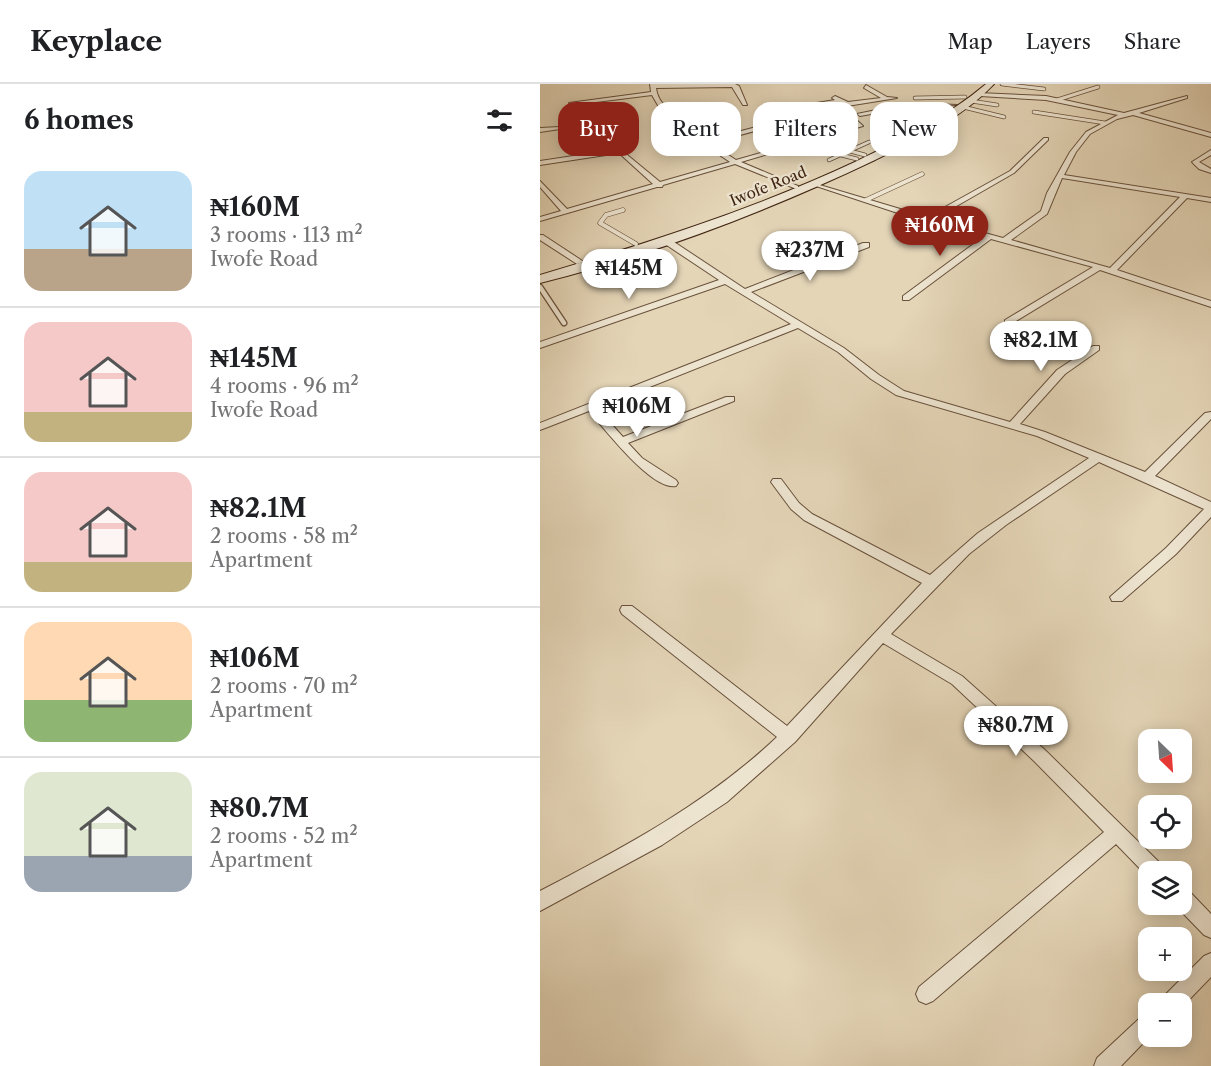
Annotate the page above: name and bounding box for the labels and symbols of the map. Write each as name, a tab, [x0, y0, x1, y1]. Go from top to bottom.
street label: Iwofe Road	[727, 162, 809, 210]
pin: ₦160M	[898, 206, 982, 257]
pin: ₦237M	[768, 231, 852, 282]
pin: ₦145M	[587, 249, 671, 300]
pin: ₦82.1M	[992, 321, 1090, 372]
pin: ₦106M	[595, 387, 679, 438]
pin: ₦80.7M	[967, 706, 1065, 757]
north arrow	[1138, 729, 1192, 783]

